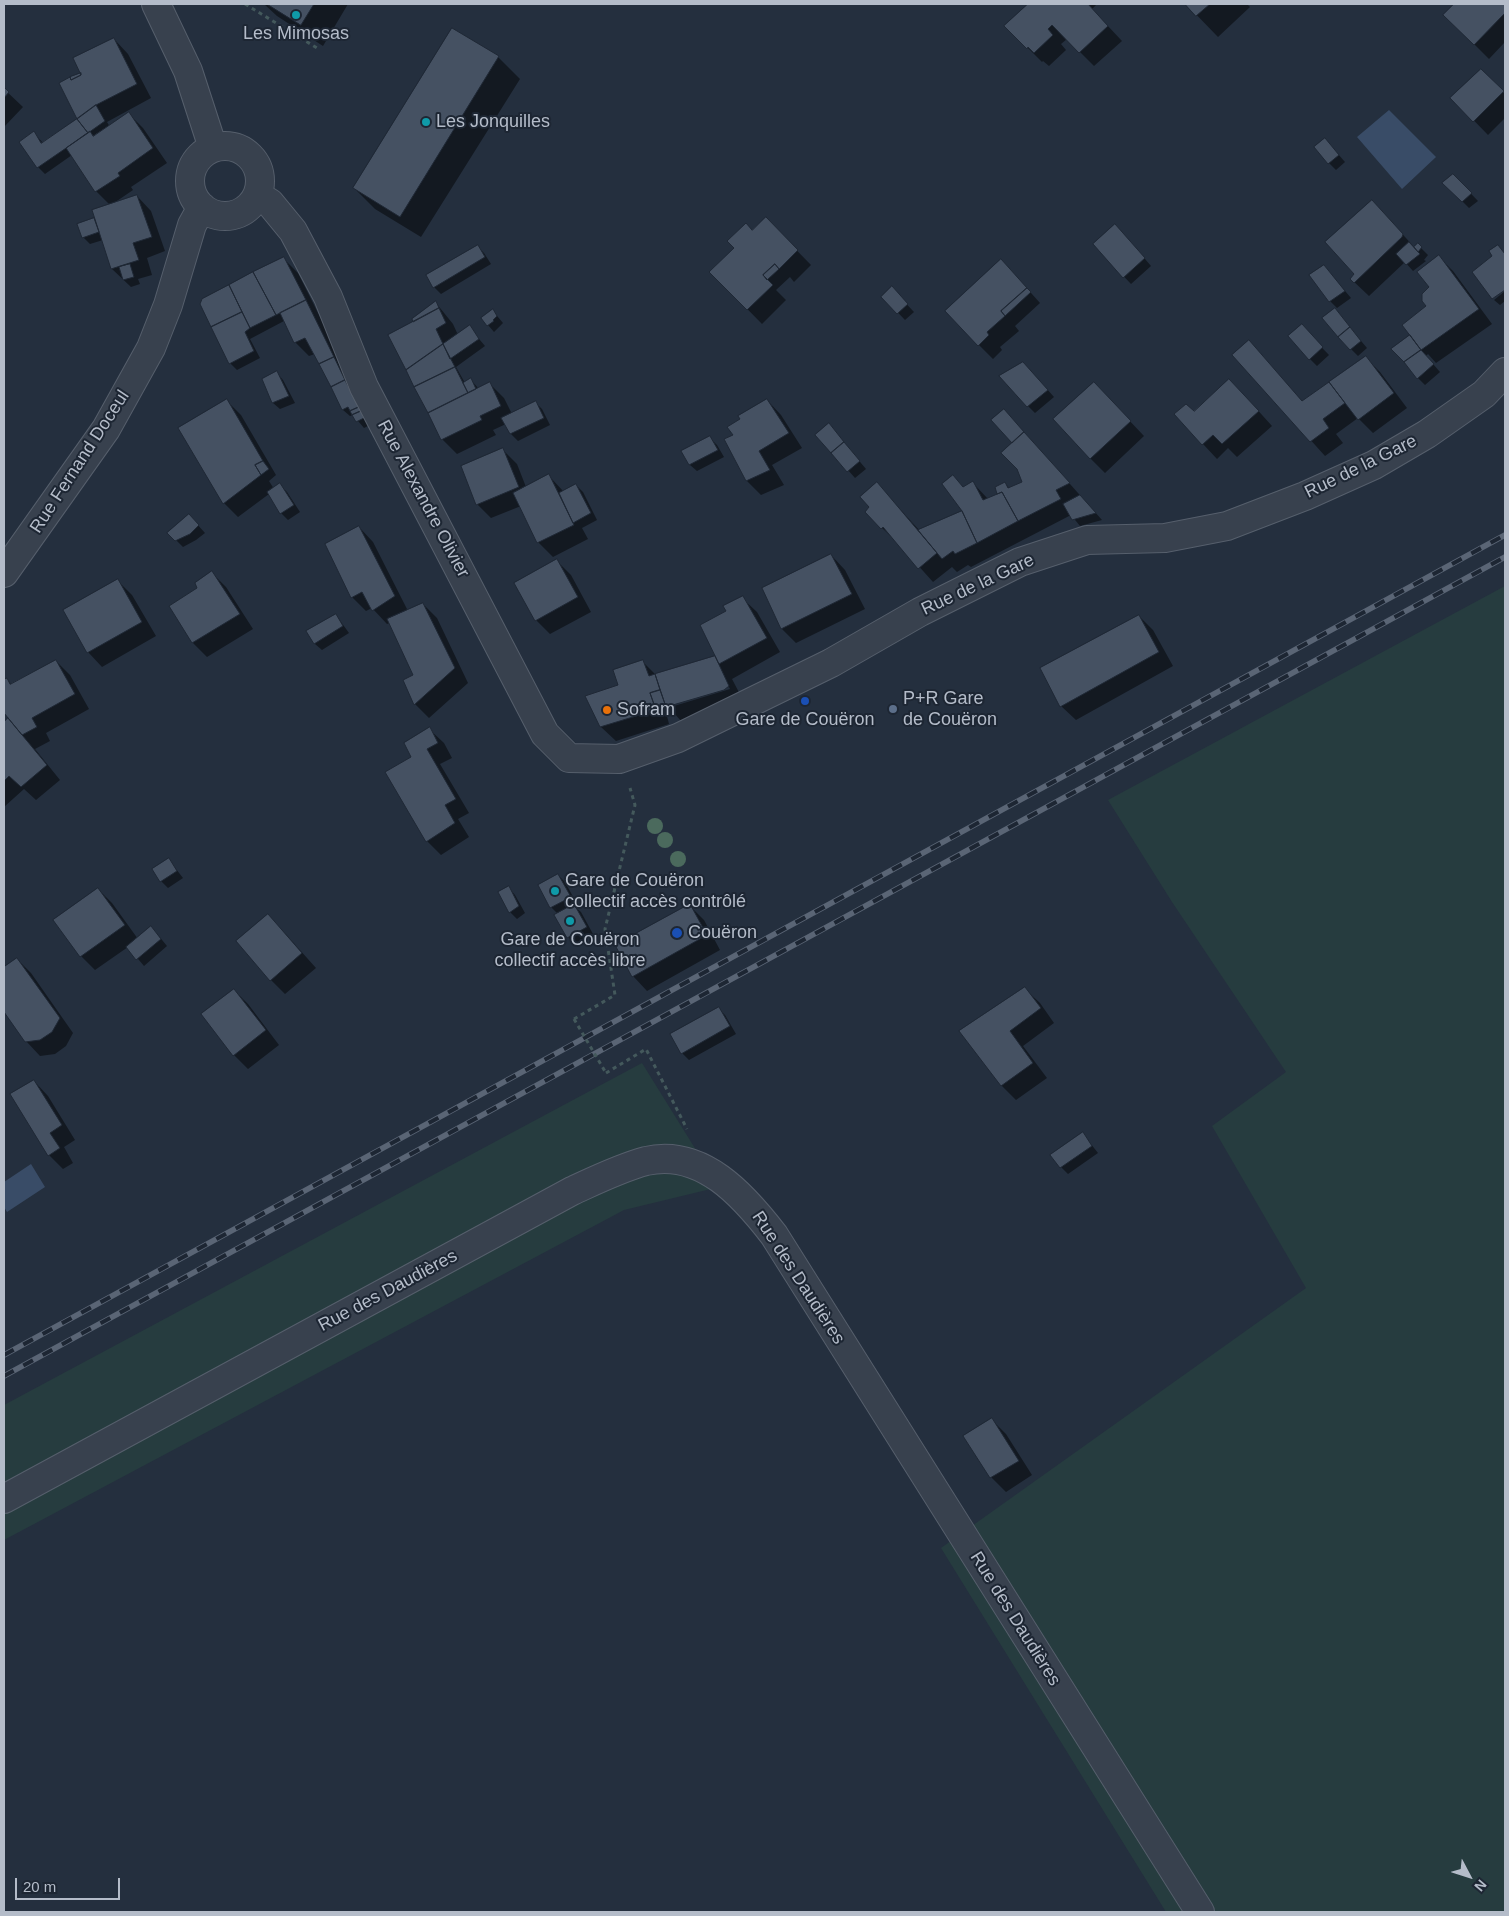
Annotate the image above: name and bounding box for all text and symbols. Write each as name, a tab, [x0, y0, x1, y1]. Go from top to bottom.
marker: Les Mimosas	[290, 9, 302, 21]
place label: Les Mimosas	[243, 23, 349, 45]
place label: Les Jonquilles	[436, 111, 550, 133]
marker: Les Jonquilles	[420, 116, 432, 128]
street label: Rue Fernand Doceul	[26, 386, 134, 538]
street label: Rue Alexandre Olivier	[372, 417, 474, 581]
street label: Rue de la Gare	[1301, 431, 1421, 503]
street label: Rue de la Gare	[918, 549, 1038, 621]
place label: P+R Gare de Couëron	[903, 688, 997, 731]
marker: Gare de Couëron	[799, 695, 811, 707]
place label: Sofram	[617, 699, 675, 721]
marker: P+R Gare de Couëron	[887, 703, 899, 715]
marker: Sofram	[601, 704, 613, 716]
place label: Gare de Couëron	[735, 709, 875, 731]
place label: Gare de Couëron collectif accès contrôlé	[565, 870, 746, 912]
marker: Gare de Couëron collectif accès contrôlé	[549, 885, 561, 897]
marker: Gare de Couëron collectif accès libre	[564, 915, 576, 927]
place label: Couëron	[688, 922, 757, 944]
marker: Couëron	[670, 926, 684, 940]
place label: Gare de Couëron collectif accès libre	[494, 929, 646, 972]
street label: Rue des Daudières	[747, 1208, 849, 1348]
street label: Rue des Daudières	[315, 1245, 461, 1337]
street label: Rue des Daudières	[965, 1548, 1065, 1690]
north arrow	[1444, 1851, 1494, 1901]
scale bar	[18, 1868, 122, 1900]
text: N	[1471, 1877, 1490, 1895]
text: 20 m	[23, 1878, 56, 1895]

